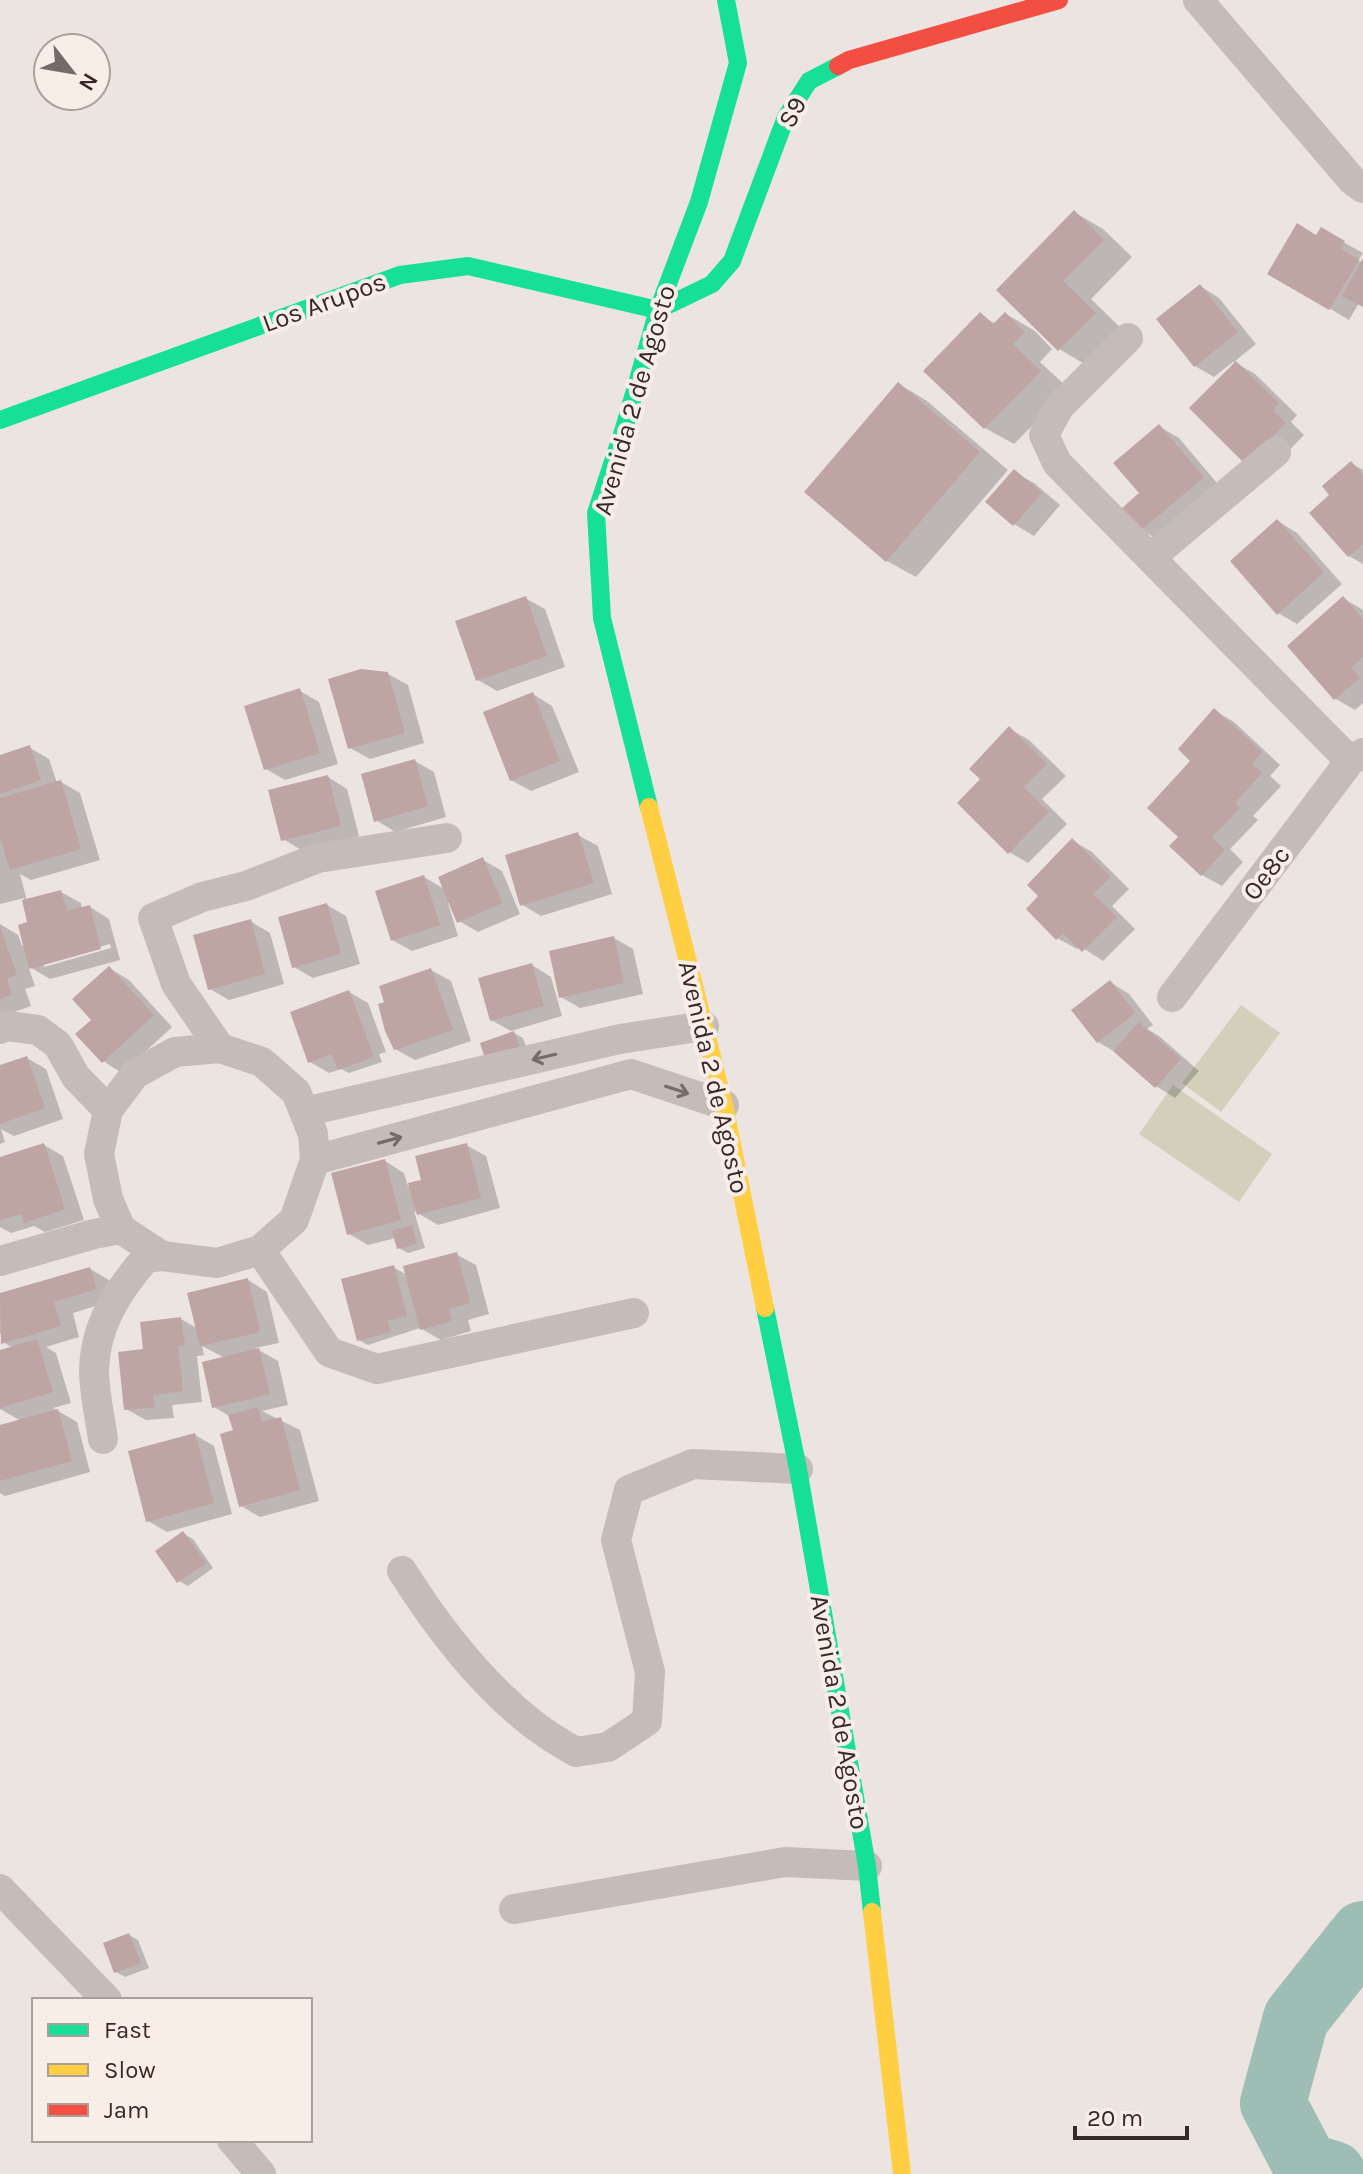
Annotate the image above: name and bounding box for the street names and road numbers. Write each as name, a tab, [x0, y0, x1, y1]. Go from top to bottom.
street label: S9	[772, 91, 813, 133]
street label: Los Arupos	[258, 266, 390, 339]
street label: Avenida 2 de Agosto	[587, 282, 682, 519]
street label: Oe8c	[1236, 840, 1297, 906]
street label: Avenida 2 de Agosto	[672, 958, 755, 1196]
street label: Avenida 2 de Agosto	[804, 1592, 875, 1832]

